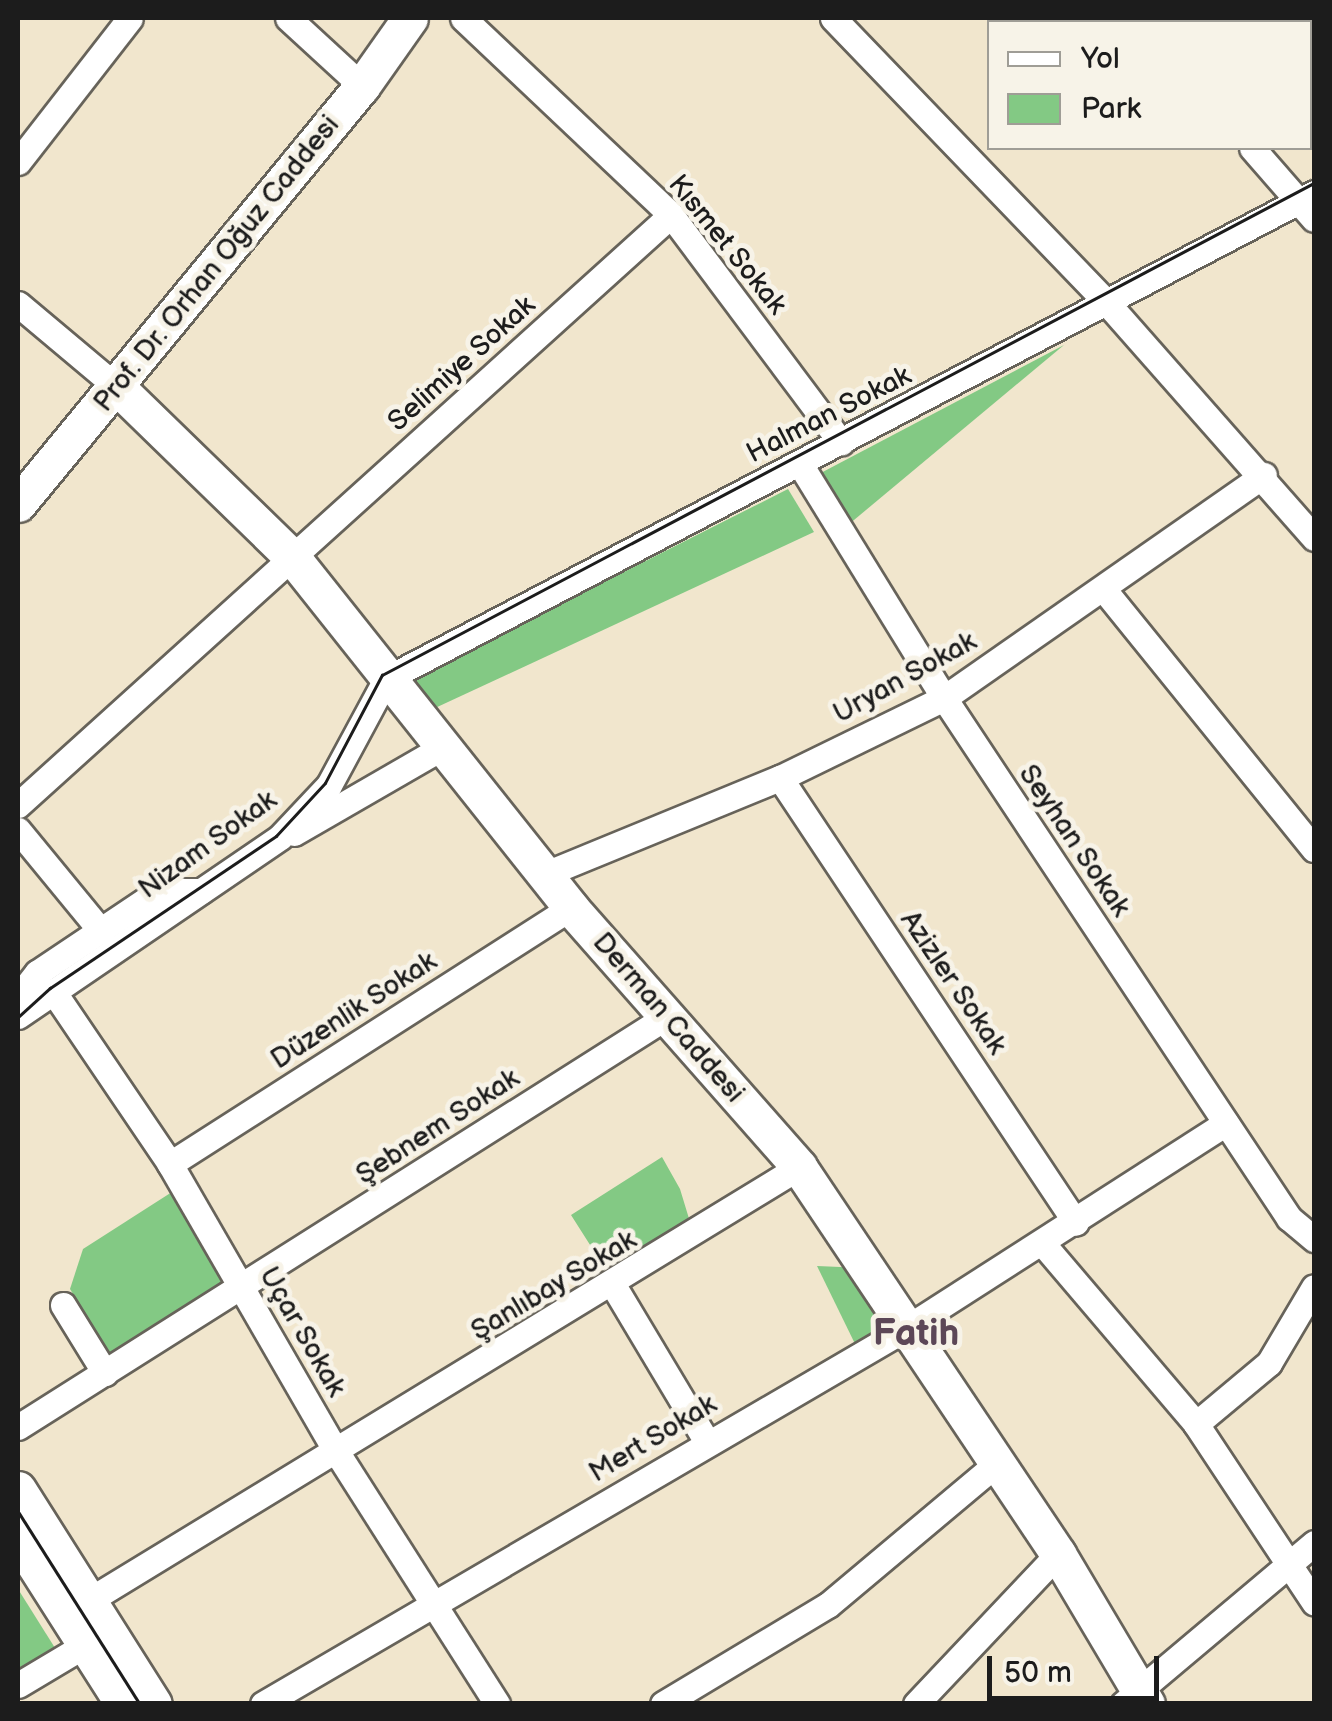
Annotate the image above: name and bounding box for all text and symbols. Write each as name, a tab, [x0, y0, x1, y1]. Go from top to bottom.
legend	[987, 20, 1312, 150]
text: Yol	[1081, 41, 1120, 77]
text: Park	[1081, 91, 1141, 127]
street label: Prof. Dr. Orhan Oğuz Caddesi	[87, 109, 347, 419]
street label: Kısmet Sokak	[660, 168, 794, 322]
street label: Selimiye Sokak	[381, 289, 543, 439]
street label: Halman Sokak	[741, 359, 917, 471]
street label: Uryan Sokak	[827, 625, 983, 731]
street label: Seyhan Sokak	[1011, 759, 1137, 923]
street label: Nizam Sokak	[132, 784, 284, 906]
street label: Azizler Sokak	[893, 905, 1013, 1061]
street label: Derman Caddesi	[585, 926, 751, 1110]
street label: Düzenlik Sokak	[265, 945, 443, 1077]
street label: Şebnem Sokak	[350, 1062, 526, 1192]
street label: Şanlıbay Sokak	[464, 1223, 644, 1349]
street label: Uçar Sokak	[251, 1261, 353, 1403]
district label: Fatih	[873, 1311, 959, 1357]
street label: Mert Sokak	[583, 1388, 723, 1490]
scale bar	[992, 1636, 1164, 1698]
text: 50 m	[1004, 1655, 1072, 1691]

